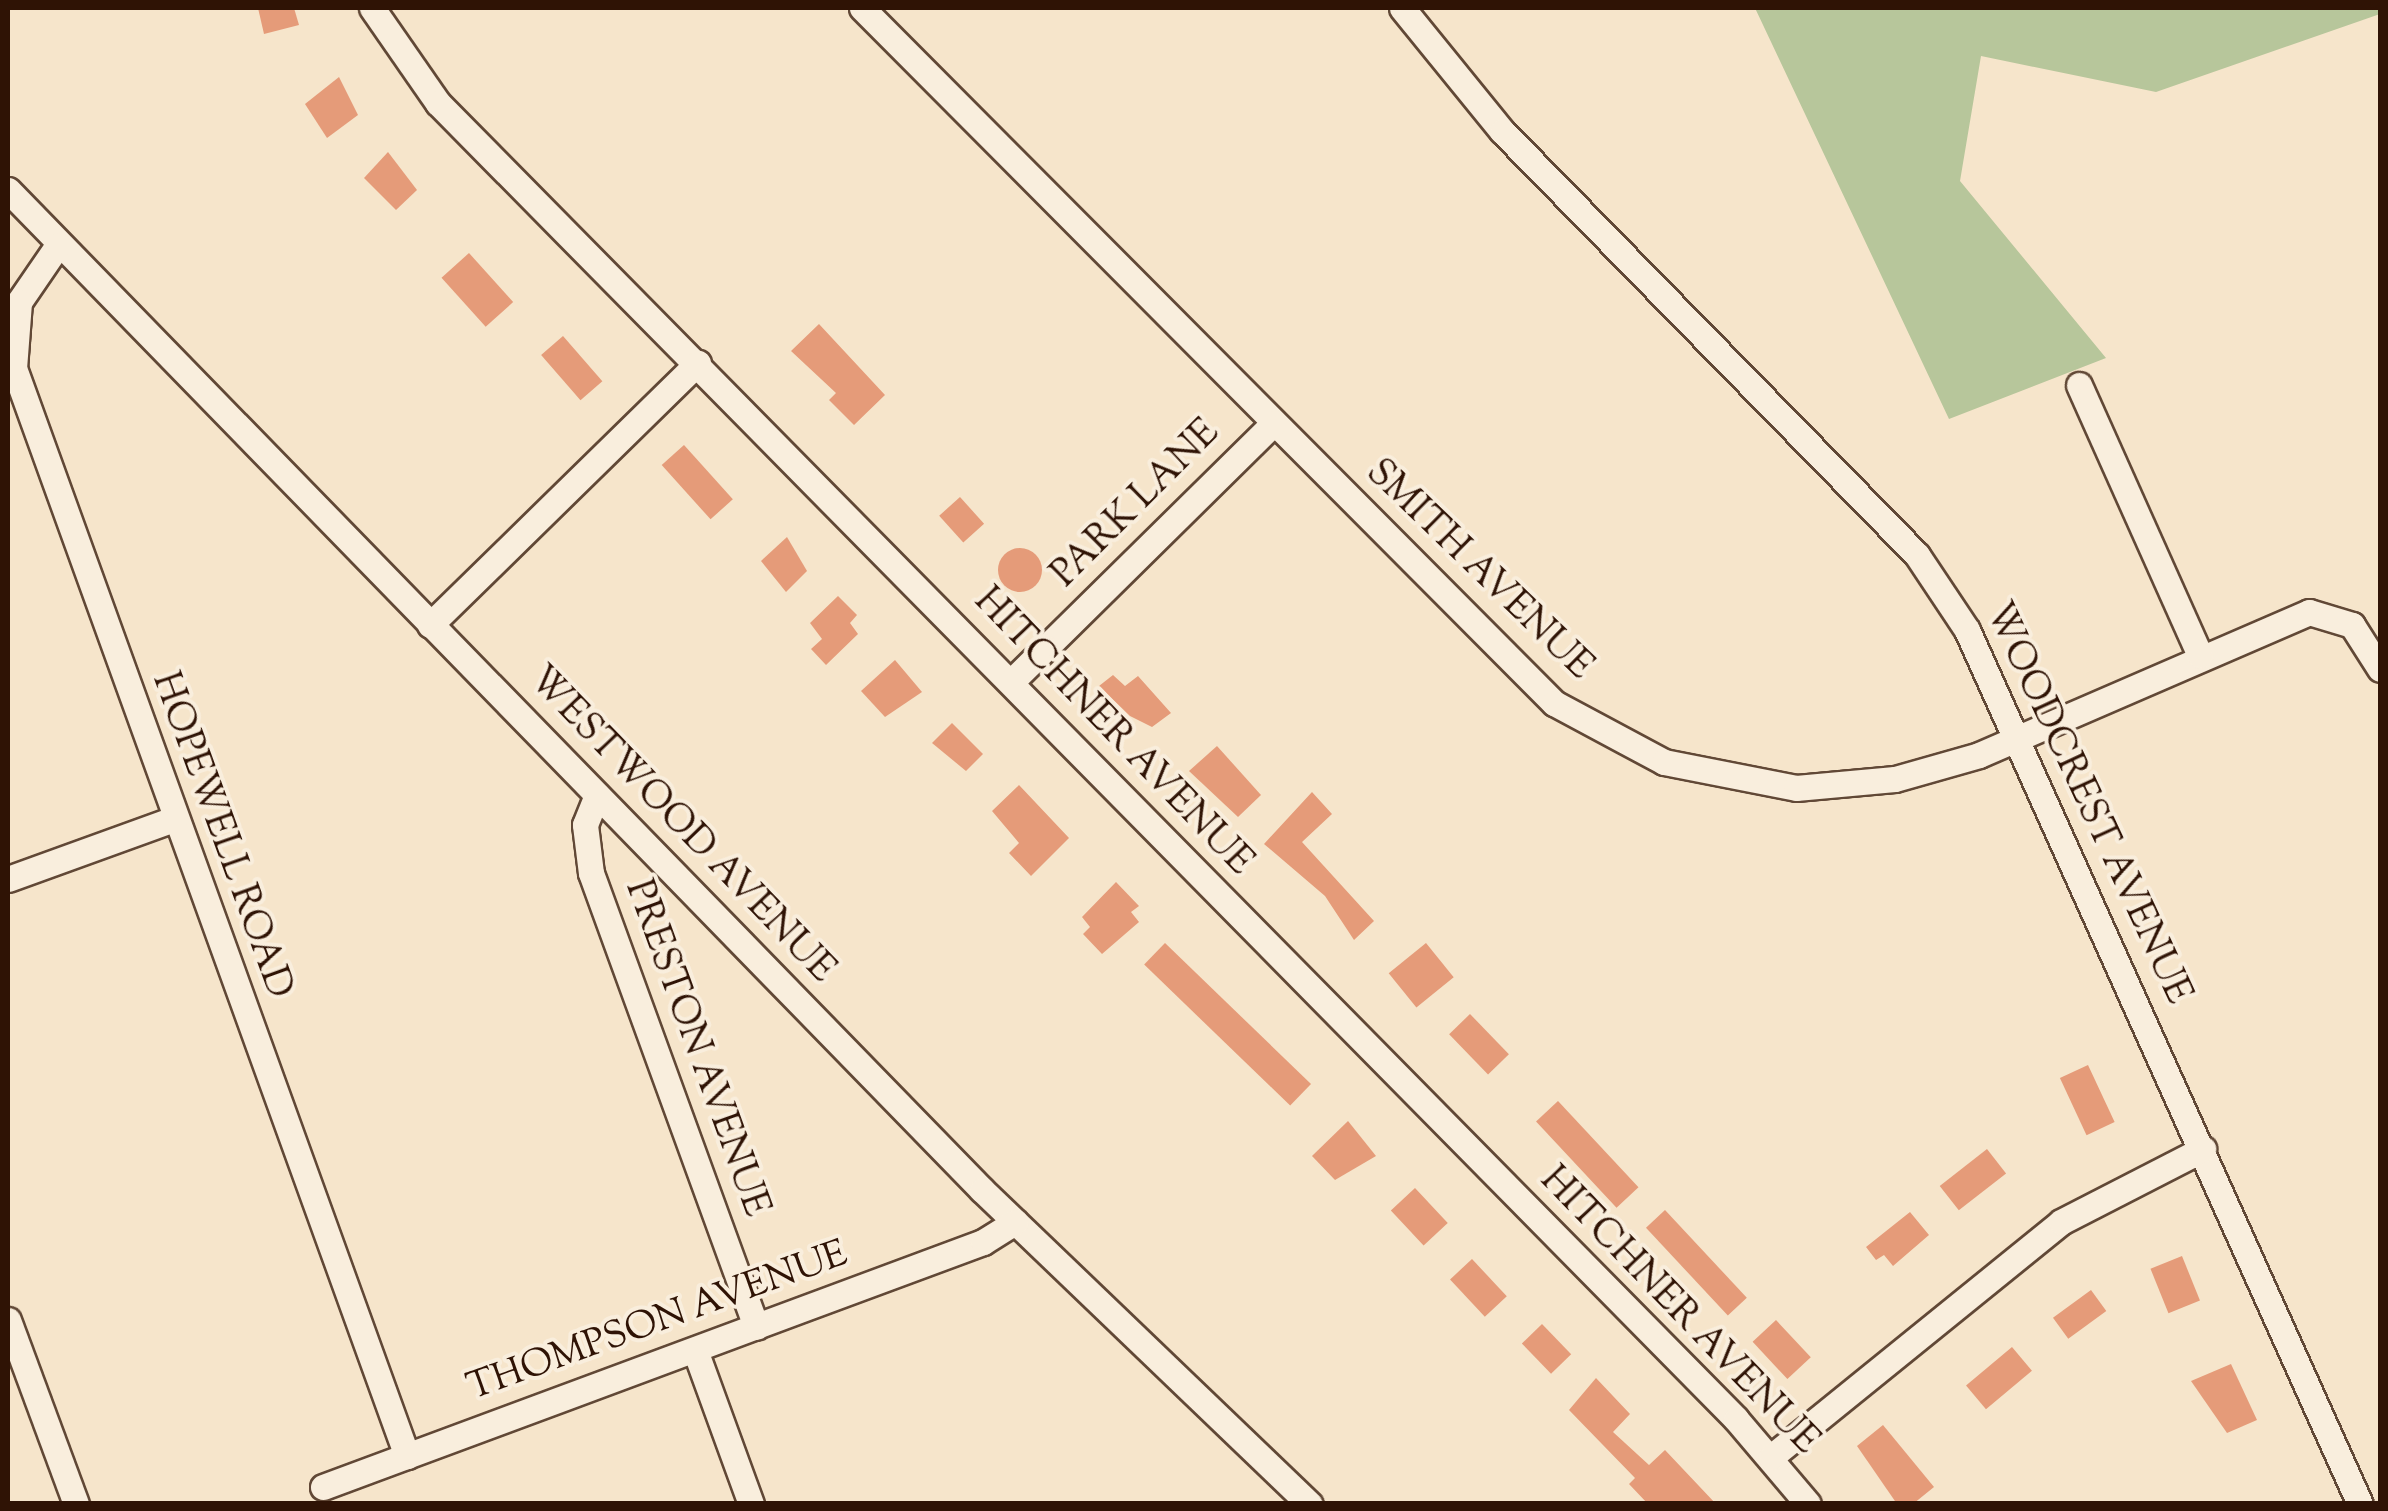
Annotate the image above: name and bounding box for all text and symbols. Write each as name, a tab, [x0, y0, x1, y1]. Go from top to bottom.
street label: PARK LANE	[1044, 412, 1230, 598]
street label: SMITH AVENUE	[1355, 451, 1601, 691]
street label: HITCHNER AVENUE	[963, 580, 1261, 886]
street label: WOODCREST AVENUE	[1973, 596, 2199, 1012]
street label: WESTWOOD AVENUE	[517, 658, 843, 994]
street label: HOPEWELL ROAD	[140, 667, 300, 1005]
street label: PRESTON AVENUE	[613, 875, 777, 1223]
street label: HITCHNER AVENUE	[1529, 1159, 1827, 1465]
street label: THOMPSON AVENUE	[462, 1233, 854, 1413]

